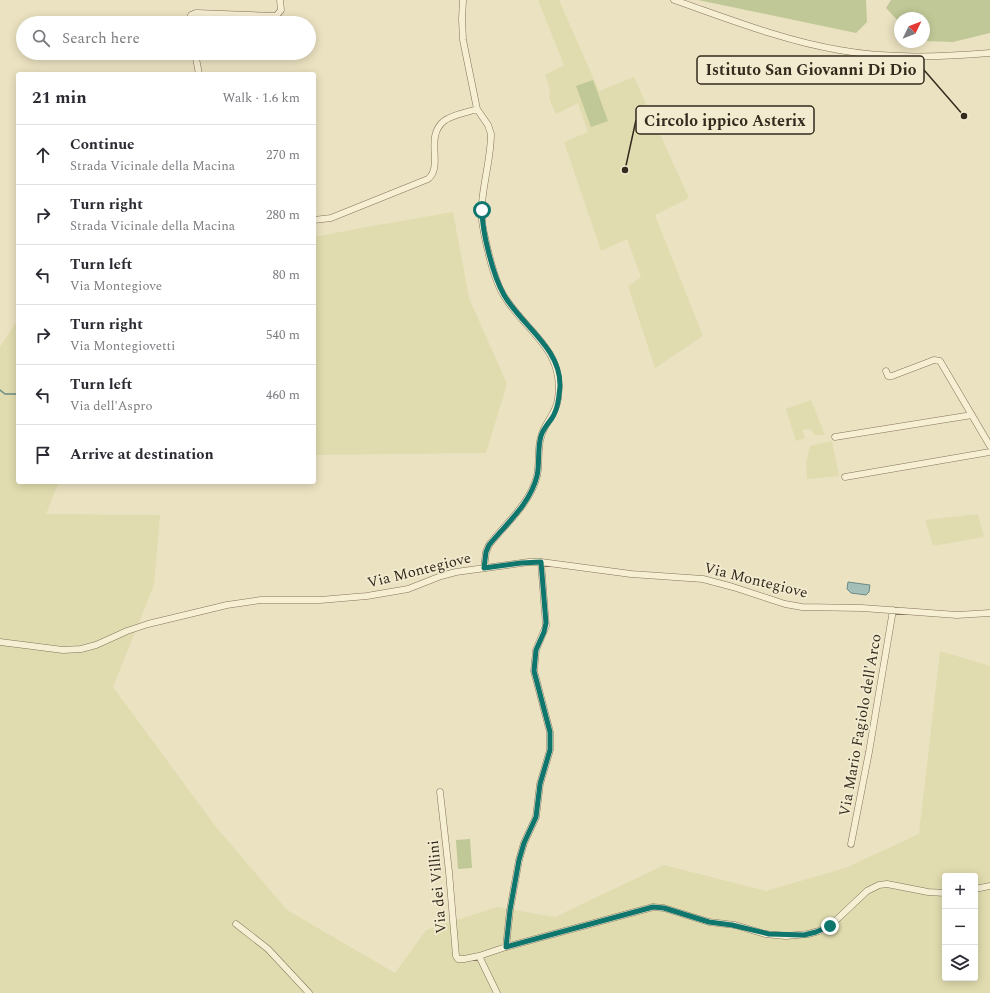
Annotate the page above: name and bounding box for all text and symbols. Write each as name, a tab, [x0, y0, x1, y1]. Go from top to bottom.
north arrow	[894, 12, 930, 48]
search box	[16, 16, 316, 60]
icon: search	[30, 27, 52, 49]
text: Search here	[62, 27, 140, 50]
callout: Istituto San Giovanni Di Dio	[697, 56, 924, 84]
text: Istituto San Giovanni Di Dio	[705, 58, 917, 82]
text: 21 min	[32, 85, 87, 111]
text: Walk · 1.6 km	[222, 88, 300, 108]
callout: Circolo ippico Asterix	[636, 106, 814, 134]
text: Circolo ippico Asterix	[644, 109, 806, 133]
text: Continue	[70, 133, 135, 156]
icon: ahead	[32, 144, 54, 166]
text: 270 m	[266, 145, 300, 165]
text: Strada Vicinale della Macina	[70, 156, 235, 176]
text: Turn right	[70, 193, 143, 216]
route start	[473, 201, 491, 219]
icon: right	[32, 204, 54, 226]
text: 280 m	[266, 205, 300, 225]
text: Strada Vicinale della Macina	[70, 216, 235, 236]
text: Turn left	[70, 253, 132, 276]
icon: left	[32, 264, 54, 286]
text: 80 m	[273, 265, 300, 285]
text: Via Montegiove	[70, 276, 162, 296]
text: Turn right	[70, 313, 143, 336]
icon: right	[32, 324, 54, 346]
text: 540 m	[266, 325, 300, 345]
text: Via Montegiovetti	[70, 336, 175, 356]
text: Turn left	[70, 373, 132, 396]
icon: left	[32, 384, 54, 406]
text: 460 m	[266, 385, 300, 405]
text: Via dell'Aspro	[70, 396, 153, 416]
text: Arrive at destination	[70, 443, 214, 466]
icon: arrive	[32, 444, 54, 466]
street label: Via Montegiove	[365, 546, 473, 594]
street label: Via Montegiove	[702, 556, 810, 604]
street label: Via Mario Fagiolo dell'Arco	[833, 632, 888, 818]
street label: Via dei Villini	[422, 839, 453, 935]
map controls	[942, 873, 978, 981]
button: +	[942, 873, 978, 909]
button: −	[942, 909, 978, 945]
route end	[821, 917, 839, 935]
button: layers	[942, 945, 978, 981]

